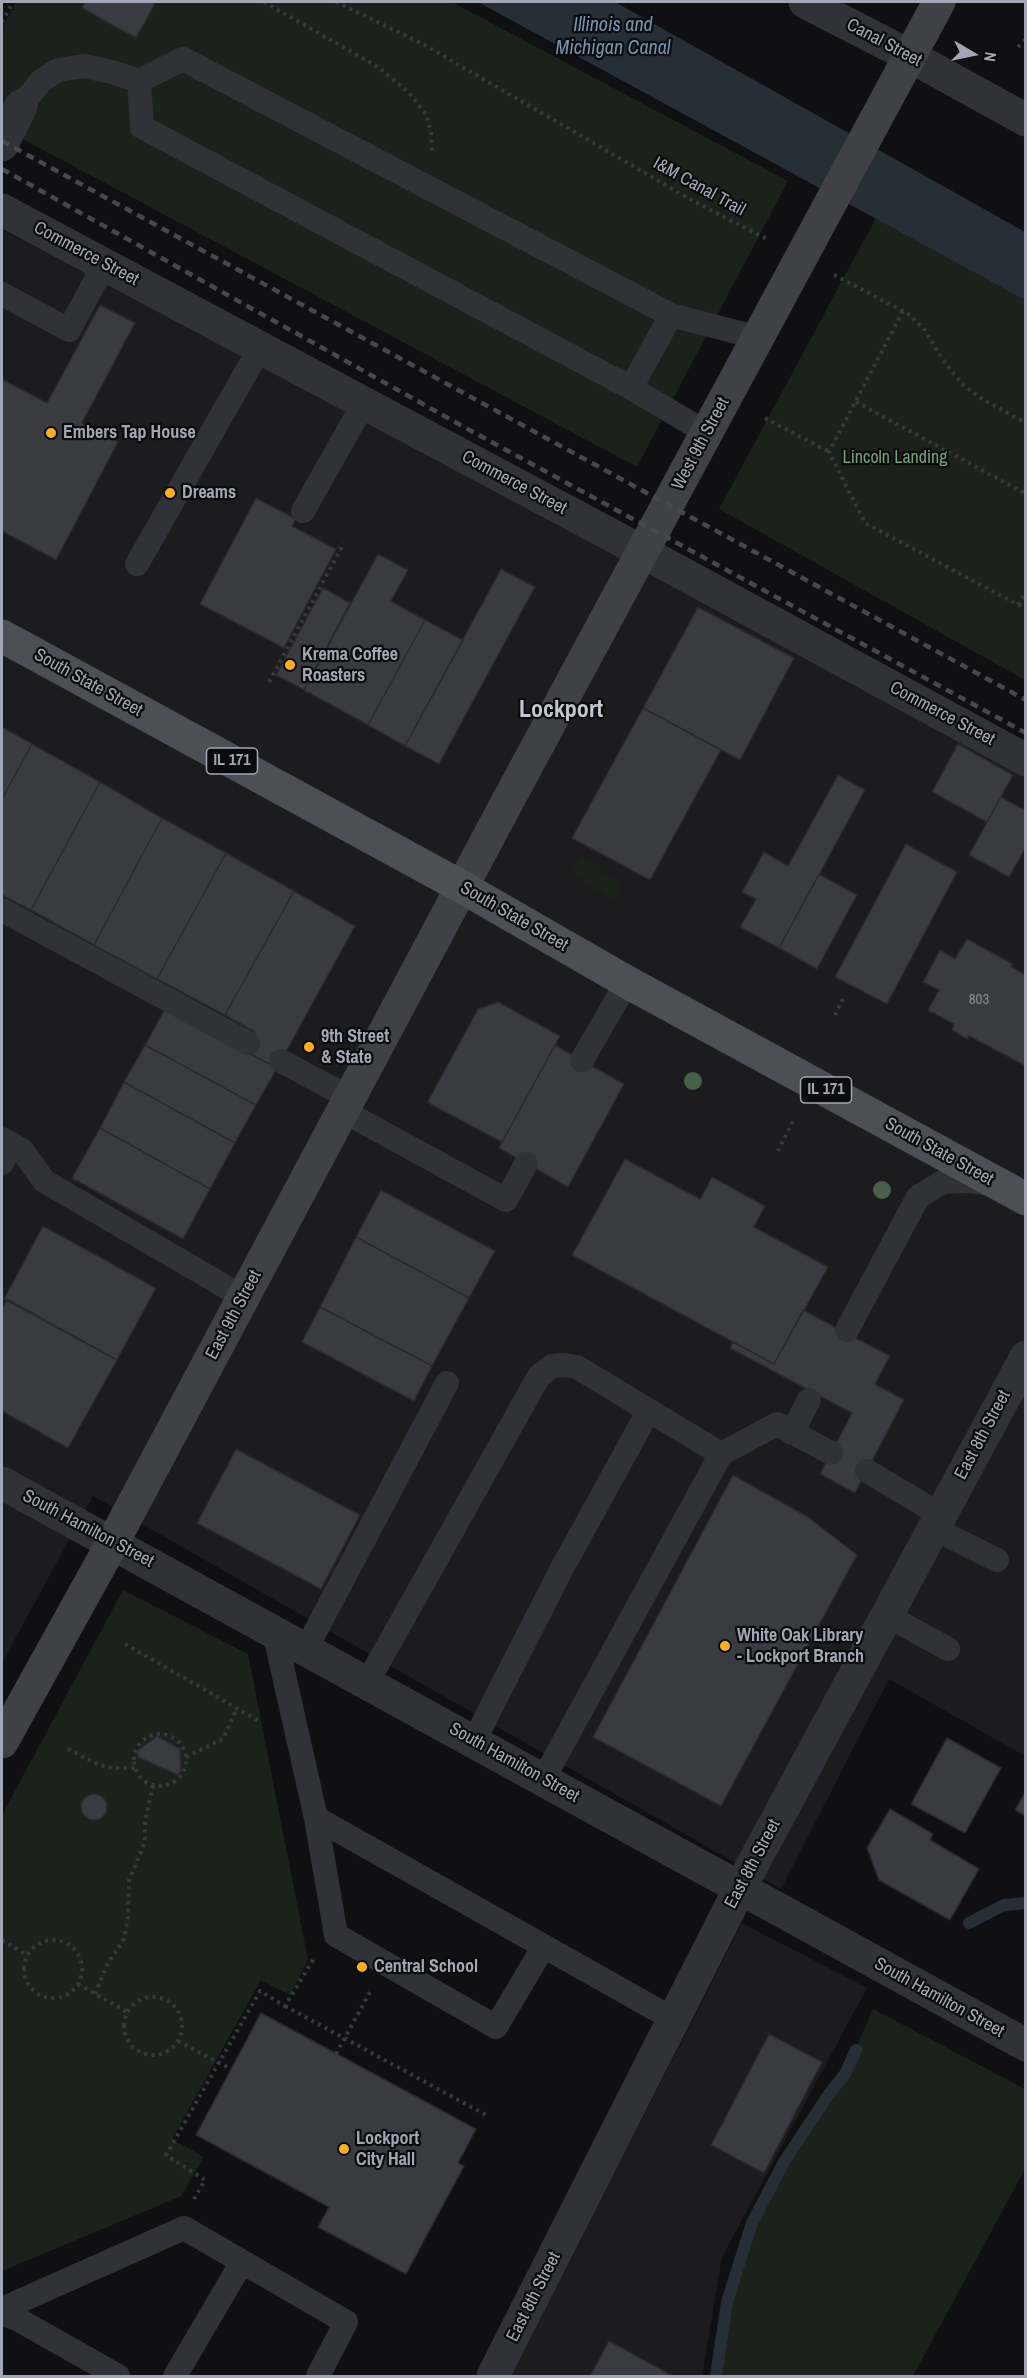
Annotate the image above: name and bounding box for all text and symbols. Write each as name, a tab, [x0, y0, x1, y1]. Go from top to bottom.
water label: Illinois and Michigan Canal	[556, 14, 670, 61]
street label: Canal Street	[843, 14, 925, 72]
north arrow	[943, 24, 1003, 84]
text: N	[979, 50, 1002, 63]
street label: I&M Canal Trail	[649, 153, 749, 221]
street label: Commerce Street	[30, 217, 142, 291]
street label: West 9th Street	[668, 394, 734, 494]
place label: Embers Tap House	[63, 422, 196, 444]
marker: Embers Tap House	[44, 426, 58, 440]
street label: Commerce Street	[458, 446, 570, 520]
park label: Lincoln Landing	[842, 447, 948, 469]
place label: Dreams	[182, 482, 236, 504]
marker: Dreams	[163, 486, 177, 500]
street label: South State Street	[30, 644, 146, 722]
place label: Krema Coffee Roasters	[302, 644, 398, 686]
marker: Krema Coffee Roasters	[283, 658, 297, 672]
street label: Commerce Street	[886, 677, 998, 751]
district label: Lockport	[519, 697, 603, 725]
road number: IL 171	[206, 748, 258, 774]
street label: South State Street	[456, 877, 572, 957]
house number: 803	[969, 991, 989, 1009]
place label: 9th Street & State	[321, 1026, 389, 1068]
marker: 9th Street & State	[302, 1040, 316, 1054]
road number: IL 171	[800, 1077, 852, 1103]
street label: South State Street	[881, 1113, 997, 1191]
street label: East 9th Street	[202, 1267, 266, 1363]
street label: East 8th Street	[951, 1387, 1015, 1483]
street label: South Hamilton Street	[19, 1485, 157, 1573]
place label: White Oak Library - Lockport Branch	[737, 1625, 864, 1668]
marker: White Oak Library - Lockport Branch	[718, 1639, 732, 1653]
street label: South Hamilton Street	[445, 1718, 583, 1808]
street label: East 8th Street	[721, 1816, 785, 1912]
street label: South Hamilton Street	[870, 1953, 1008, 2043]
place label: Central School	[374, 1956, 478, 1978]
marker: Central School	[355, 1960, 369, 1974]
place label: Lockport City Hall	[356, 2128, 419, 2170]
marker: Lockport City Hall	[337, 2142, 351, 2156]
street label: East 8th Street	[502, 2249, 566, 2345]

